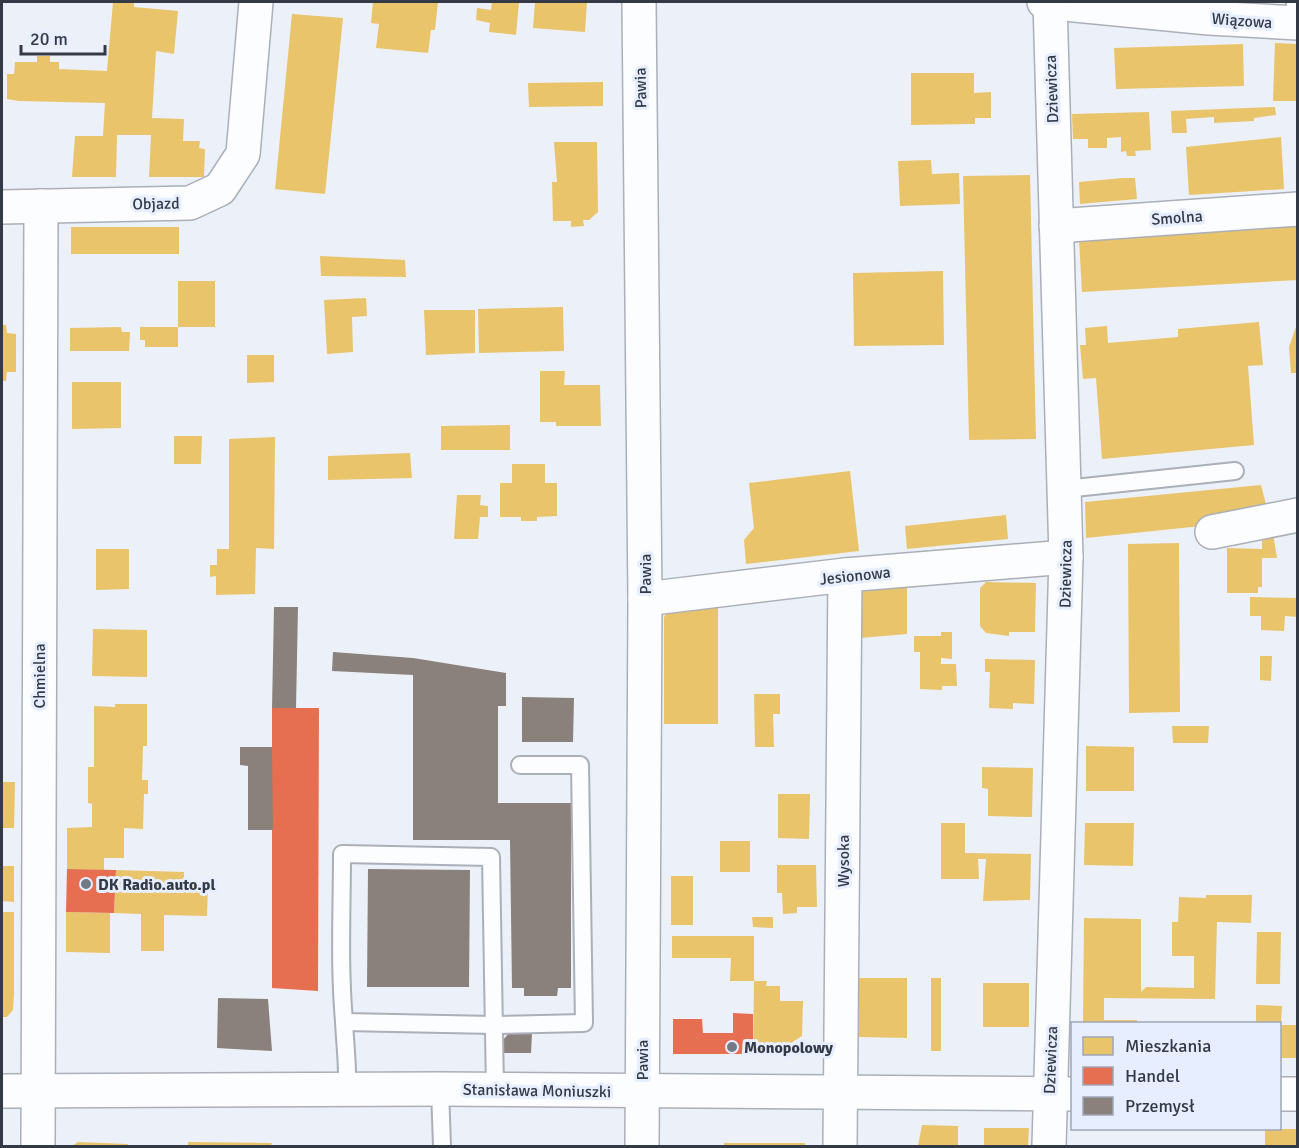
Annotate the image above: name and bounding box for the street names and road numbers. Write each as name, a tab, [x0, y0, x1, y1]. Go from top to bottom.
street label: Wiązowa	[1211, 9, 1273, 33]
street label: Dziewicza	[1041, 54, 1063, 123]
street label: Pawia	[631, 67, 651, 109]
street label: Objazd	[132, 194, 180, 214]
street label: Smolna	[1151, 206, 1203, 230]
street label: Dziewicza	[1055, 540, 1077, 608]
street label: Pawia	[636, 554, 656, 594]
street label: Jesionowa	[819, 562, 892, 590]
street label: Chmielna	[30, 644, 50, 709]
street label: Wysoka	[834, 835, 854, 887]
street label: Dziewicza	[1040, 1026, 1062, 1095]
street label: Pawia	[633, 1040, 653, 1080]
street label: Stanisława Moniuszki	[463, 1080, 611, 1102]

